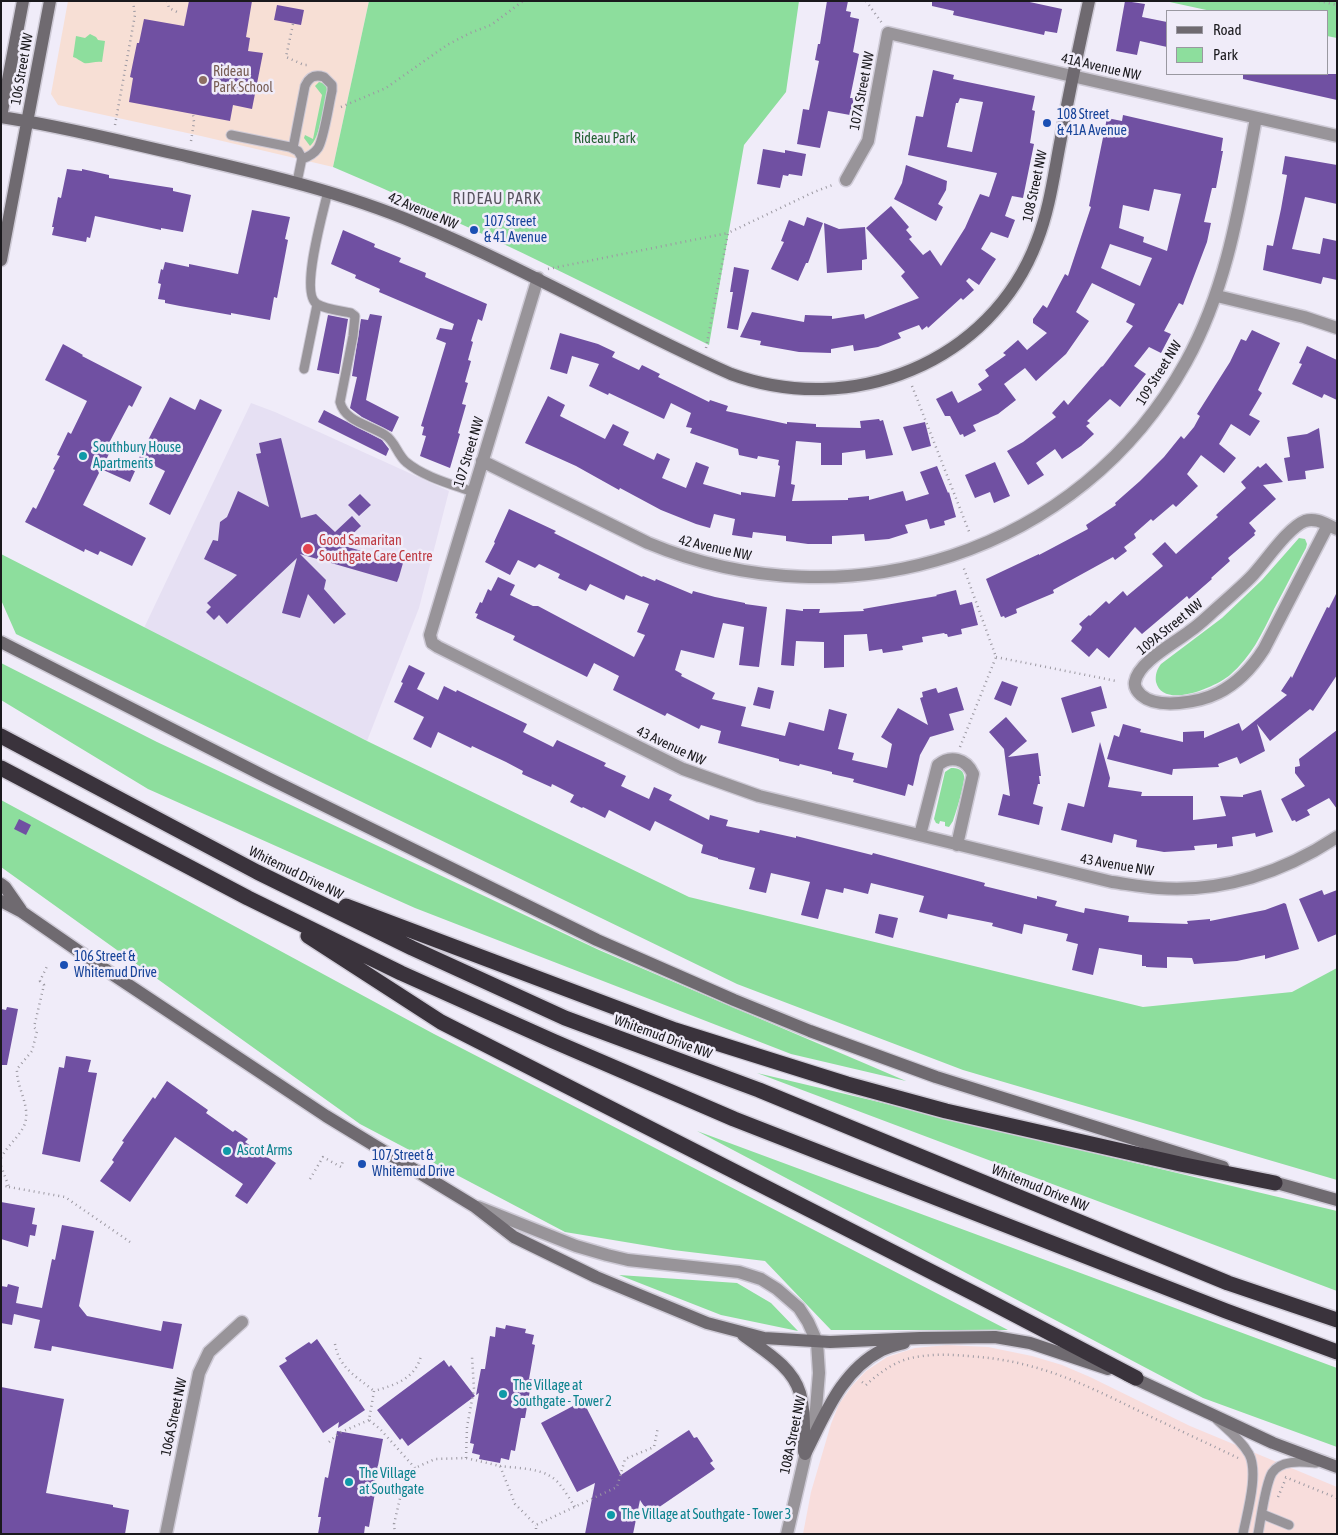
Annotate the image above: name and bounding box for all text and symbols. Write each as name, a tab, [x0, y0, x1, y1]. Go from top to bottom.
legend	[1166, 10, 1328, 75]
text: Road	[1213, 21, 1242, 38]
street label: 106 Street NW	[7, 32, 37, 106]
text: Park	[1213, 46, 1238, 63]
street label: 107A Street NW	[846, 50, 878, 132]
street label: 41A Avenue NW	[1060, 50, 1142, 84]
place label: Rideau Park School	[213, 64, 273, 96]
marker: Rideau Park School	[197, 74, 209, 86]
place label: 108 Street & 41A Avenue	[1057, 107, 1127, 140]
marker: 108 Street & 41A Avenue	[1041, 117, 1053, 129]
park label: Rideau Park	[574, 131, 636, 147]
street label: 108 Street NW	[1019, 149, 1051, 223]
street label: 42 Avenue NW	[386, 189, 460, 233]
district label: RIDEAU PARK	[451, 189, 543, 209]
place label: 107 Street & 41 Avenue	[484, 214, 547, 246]
marker: 107 Street & 41 Avenue	[468, 224, 480, 236]
street label: 109 Street NW	[1133, 338, 1185, 408]
street label: 107 Street NW	[450, 415, 488, 489]
place label: Southbury House Apartments	[93, 440, 181, 472]
marker: Southbury House Apartments	[77, 450, 89, 462]
street label: 42 Avenue NW	[677, 531, 753, 565]
place label: Good Samaritan Southgate Care Centre	[319, 533, 433, 566]
marker: Good Samaritan Southgate Care Centre	[301, 542, 315, 556]
street label: 109A Street NW	[1134, 595, 1206, 659]
street label: 43 Avenue NW	[634, 723, 708, 769]
street label: Whitemud Drive NW	[246, 843, 346, 903]
street label: 43 Avenue NW	[1079, 850, 1155, 880]
place label: 106 Street & Whitemud Drive	[74, 949, 157, 982]
marker: 106 Street & Whitemud Drive	[58, 959, 70, 971]
street label: Whitemud Drive NW	[612, 1011, 714, 1063]
place label: Ascot Arms	[237, 1143, 293, 1159]
marker: Ascot Arms	[221, 1145, 233, 1157]
place label: 107 Street & Whitemud Drive	[372, 1148, 455, 1180]
marker: 107 Street & Whitemud Drive	[356, 1158, 368, 1170]
street label: Whitemud Drive NW	[989, 1161, 1091, 1215]
street label: 106A Street NW	[158, 1376, 190, 1458]
place label: The Village at Southgate - Tower 2	[513, 1378, 612, 1410]
marker: The Village at Southgate - Tower 2	[497, 1388, 509, 1400]
street label: 108A Street NW	[777, 1394, 809, 1476]
place label: The Village at Southgate	[359, 1466, 424, 1498]
marker: The Village at Southgate	[343, 1476, 355, 1488]
place label: The Village at Southgate - Tower 3	[621, 1507, 791, 1523]
marker: The Village at Southgate - Tower 3	[605, 1509, 617, 1521]

